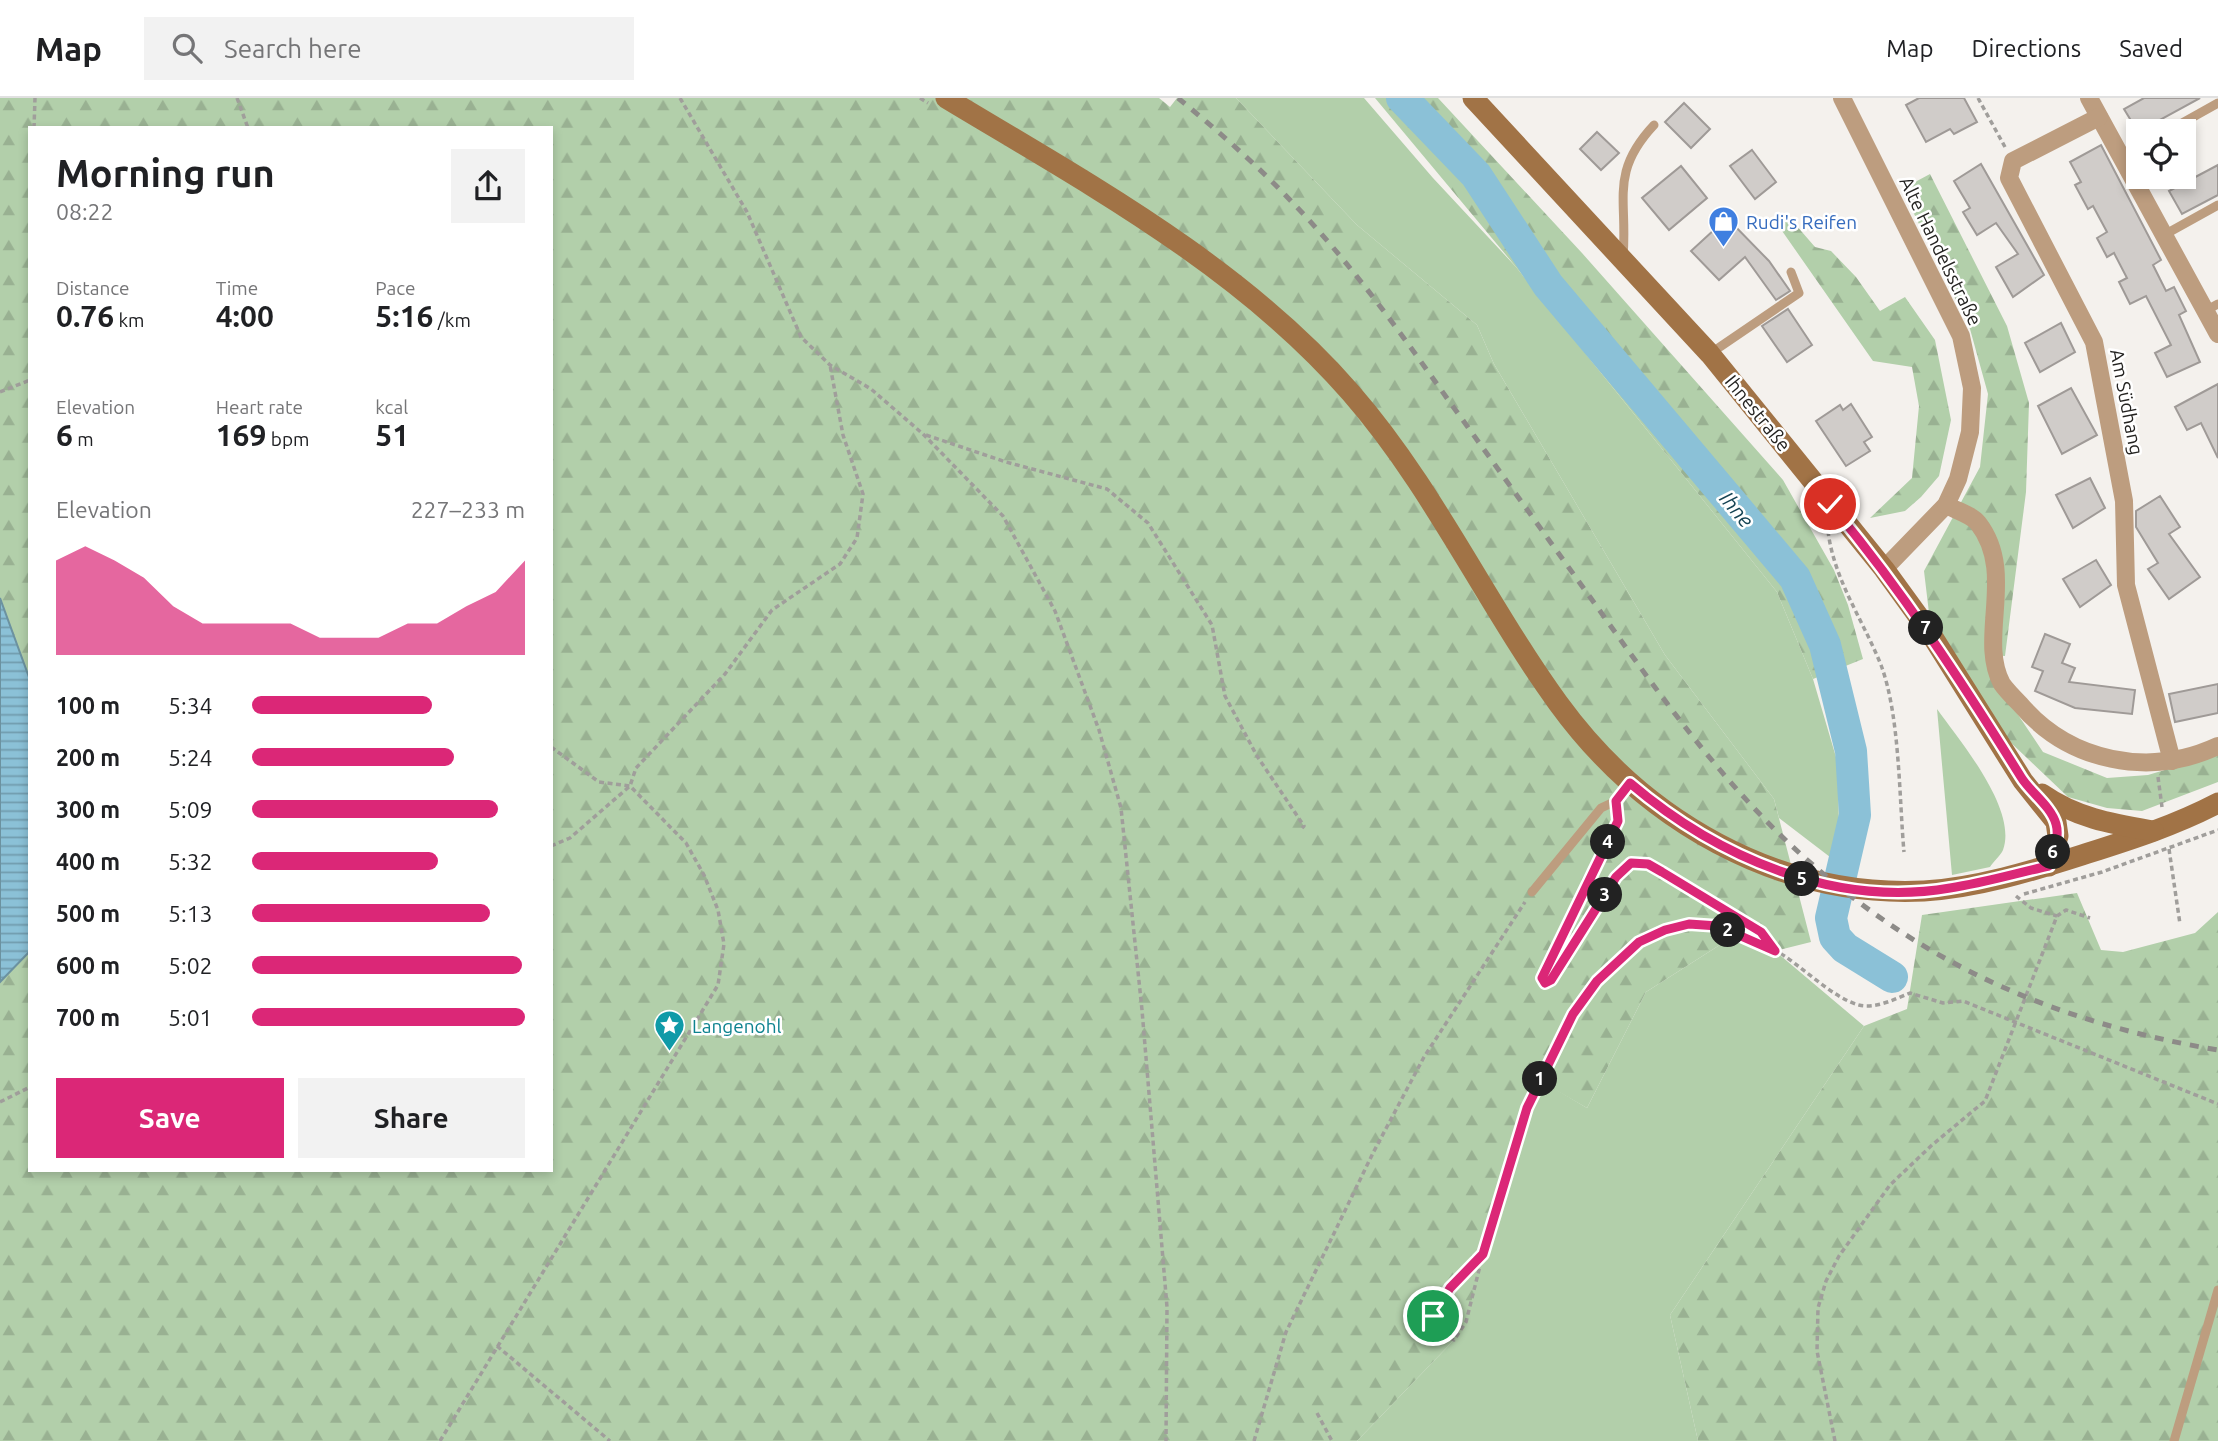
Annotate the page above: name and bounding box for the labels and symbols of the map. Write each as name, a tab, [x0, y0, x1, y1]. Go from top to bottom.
street label: Alte Handelsstraße	[1895, 173, 1987, 329]
shop icon: Rudi's Reifen	[1706, 205, 1740, 249]
place label: Rudi's Reifen	[1746, 211, 1857, 233]
street label: Am Südhang	[2106, 347, 2148, 457]
street label: Ihnestraße	[1721, 370, 1795, 456]
pin	[1800, 474, 1860, 534]
water label: Ihne	[1715, 486, 1759, 532]
pin: 7	[1909, 610, 1944, 646]
pin: 4	[1590, 824, 1626, 860]
pin: 6	[2036, 834, 2070, 870]
pin: 5	[1784, 862, 1820, 896]
pin: 3	[1588, 878, 1622, 912]
pin: 2	[1710, 912, 1746, 948]
place icon: Langenohl	[652, 1009, 686, 1053]
place label: Langenohl	[692, 1015, 782, 1037]
pin: 1	[1522, 1062, 1558, 1096]
pin	[1403, 1286, 1463, 1346]

